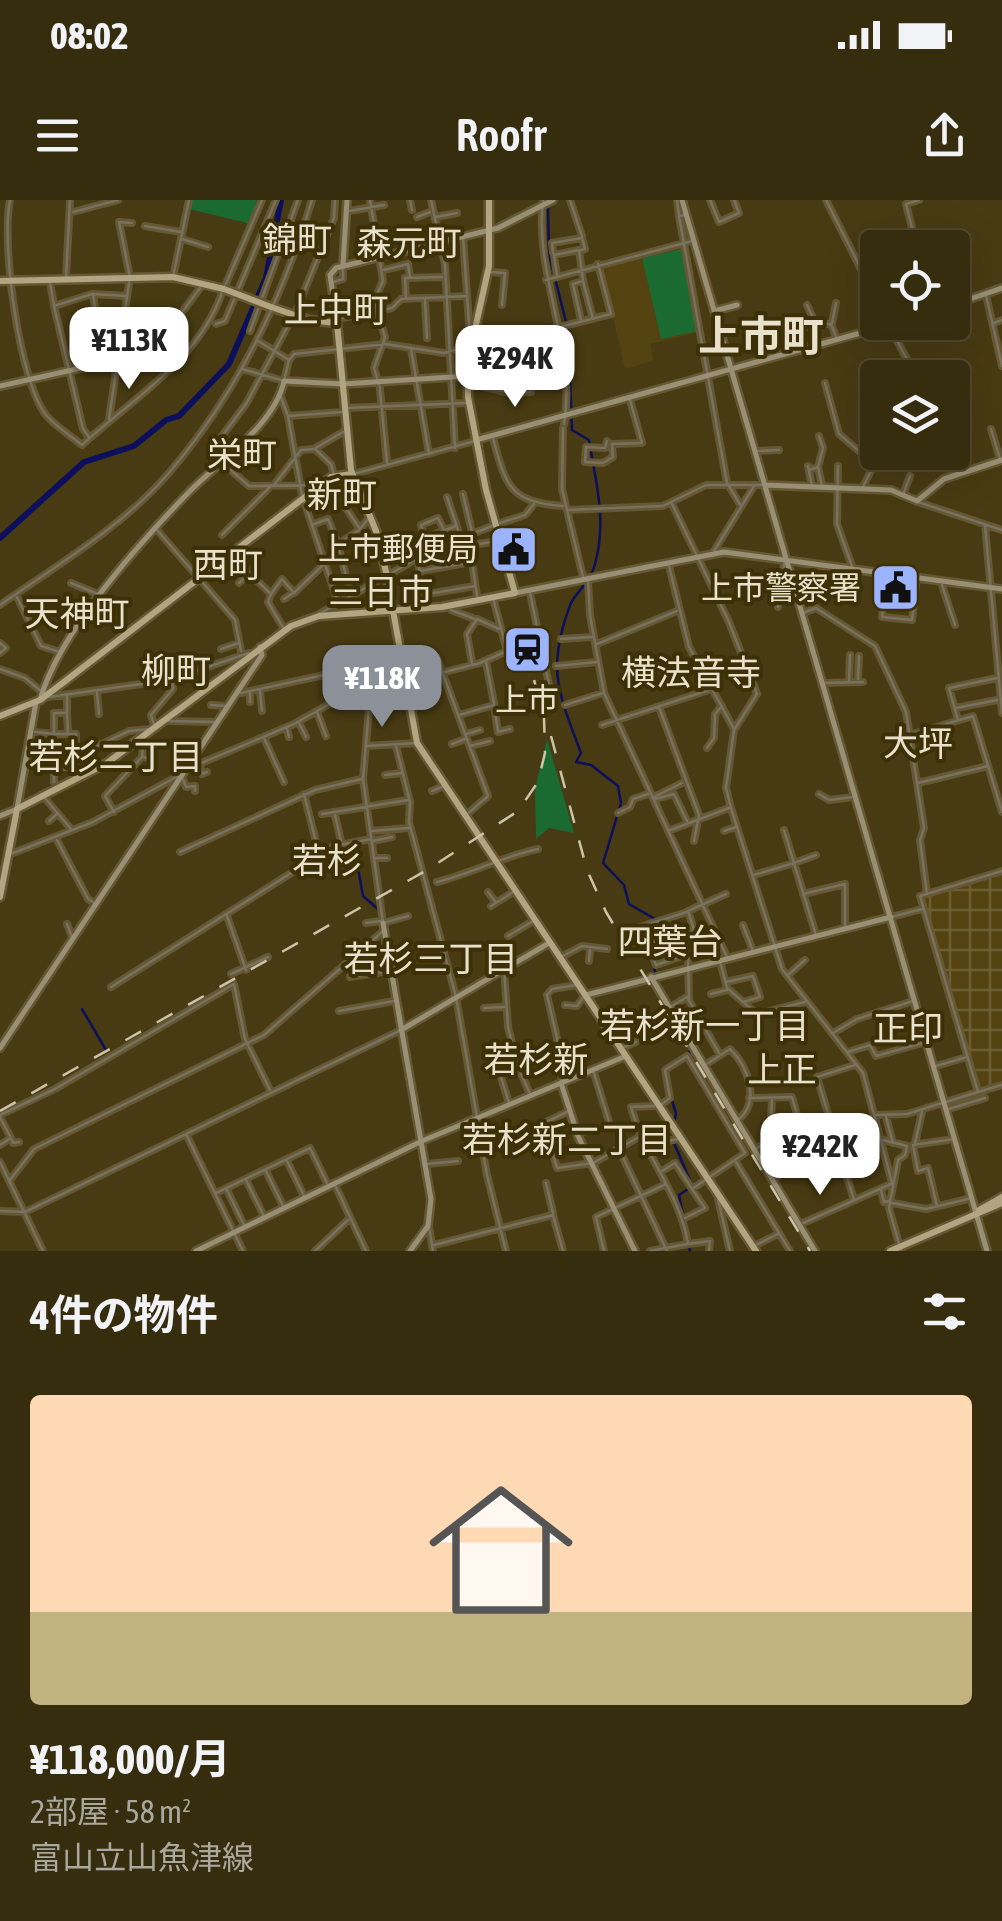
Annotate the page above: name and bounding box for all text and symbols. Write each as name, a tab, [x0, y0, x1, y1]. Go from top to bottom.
text: 08:02	[50, 14, 129, 57]
icon: menu	[30, 108, 85, 163]
icon: share	[917, 108, 972, 163]
text: Roofr	[456, 109, 546, 161]
district label: 錦町	[262, 219, 332, 259]
district label: 森元町	[356, 222, 462, 262]
map controls	[860, 230, 970, 470]
button: locate	[860, 230, 970, 340]
district label: 上中町	[283, 289, 389, 329]
pin: ¥113K	[59, 307, 199, 392]
district label: 上市町	[698, 312, 824, 360]
text: ¥113K	[91, 321, 167, 358]
pin: ¥294K	[445, 325, 585, 410]
text: ¥294K	[477, 339, 553, 376]
button: layers	[860, 360, 970, 470]
district label: 栄町	[207, 434, 277, 474]
district label: 新町	[307, 474, 377, 514]
public building icon: 上市郵便局	[487, 523, 539, 575]
place label: 上市郵便局	[318, 530, 478, 567]
district label: 西町	[193, 544, 263, 584]
public building icon: 上市警察署	[870, 562, 922, 614]
place label: 上市警察署	[701, 569, 861, 606]
district label: 三日市	[328, 571, 434, 611]
district label: 天神町	[24, 593, 130, 633]
station icon: 上市	[501, 624, 553, 676]
pin: ¥118K	[312, 645, 452, 730]
district label: 柳町	[141, 650, 211, 690]
district label: 横法音寺	[621, 652, 761, 692]
text: ¥118K	[344, 659, 420, 696]
place label: 上市	[495, 681, 559, 718]
district label: 大坪	[883, 723, 953, 763]
district label: 若杉二丁目	[28, 736, 204, 776]
district label: 若杉	[292, 840, 362, 880]
district label: 四葉台	[617, 921, 723, 961]
district label: 若杉三丁目	[343, 938, 519, 978]
district label: 若杉新一丁目	[600, 1005, 810, 1045]
district label: 正印	[873, 1008, 943, 1048]
district label: 若杉新	[483, 1039, 589, 1079]
district label: 上正	[747, 1049, 817, 1089]
pin: ¥242K	[750, 1113, 890, 1198]
district label: 若杉新二丁目	[462, 1119, 672, 1159]
text: ¥242K	[782, 1127, 858, 1164]
icon: filters	[917, 1284, 972, 1339]
text: 4件の物件	[30, 1291, 218, 1339]
icon: home	[411, 1460, 591, 1640]
text: ¥118,000/月	[30, 1735, 231, 1783]
text: 2部屋 · 58 m²	[30, 1793, 191, 1830]
text: 富山立山魚津線	[30, 1839, 254, 1876]

